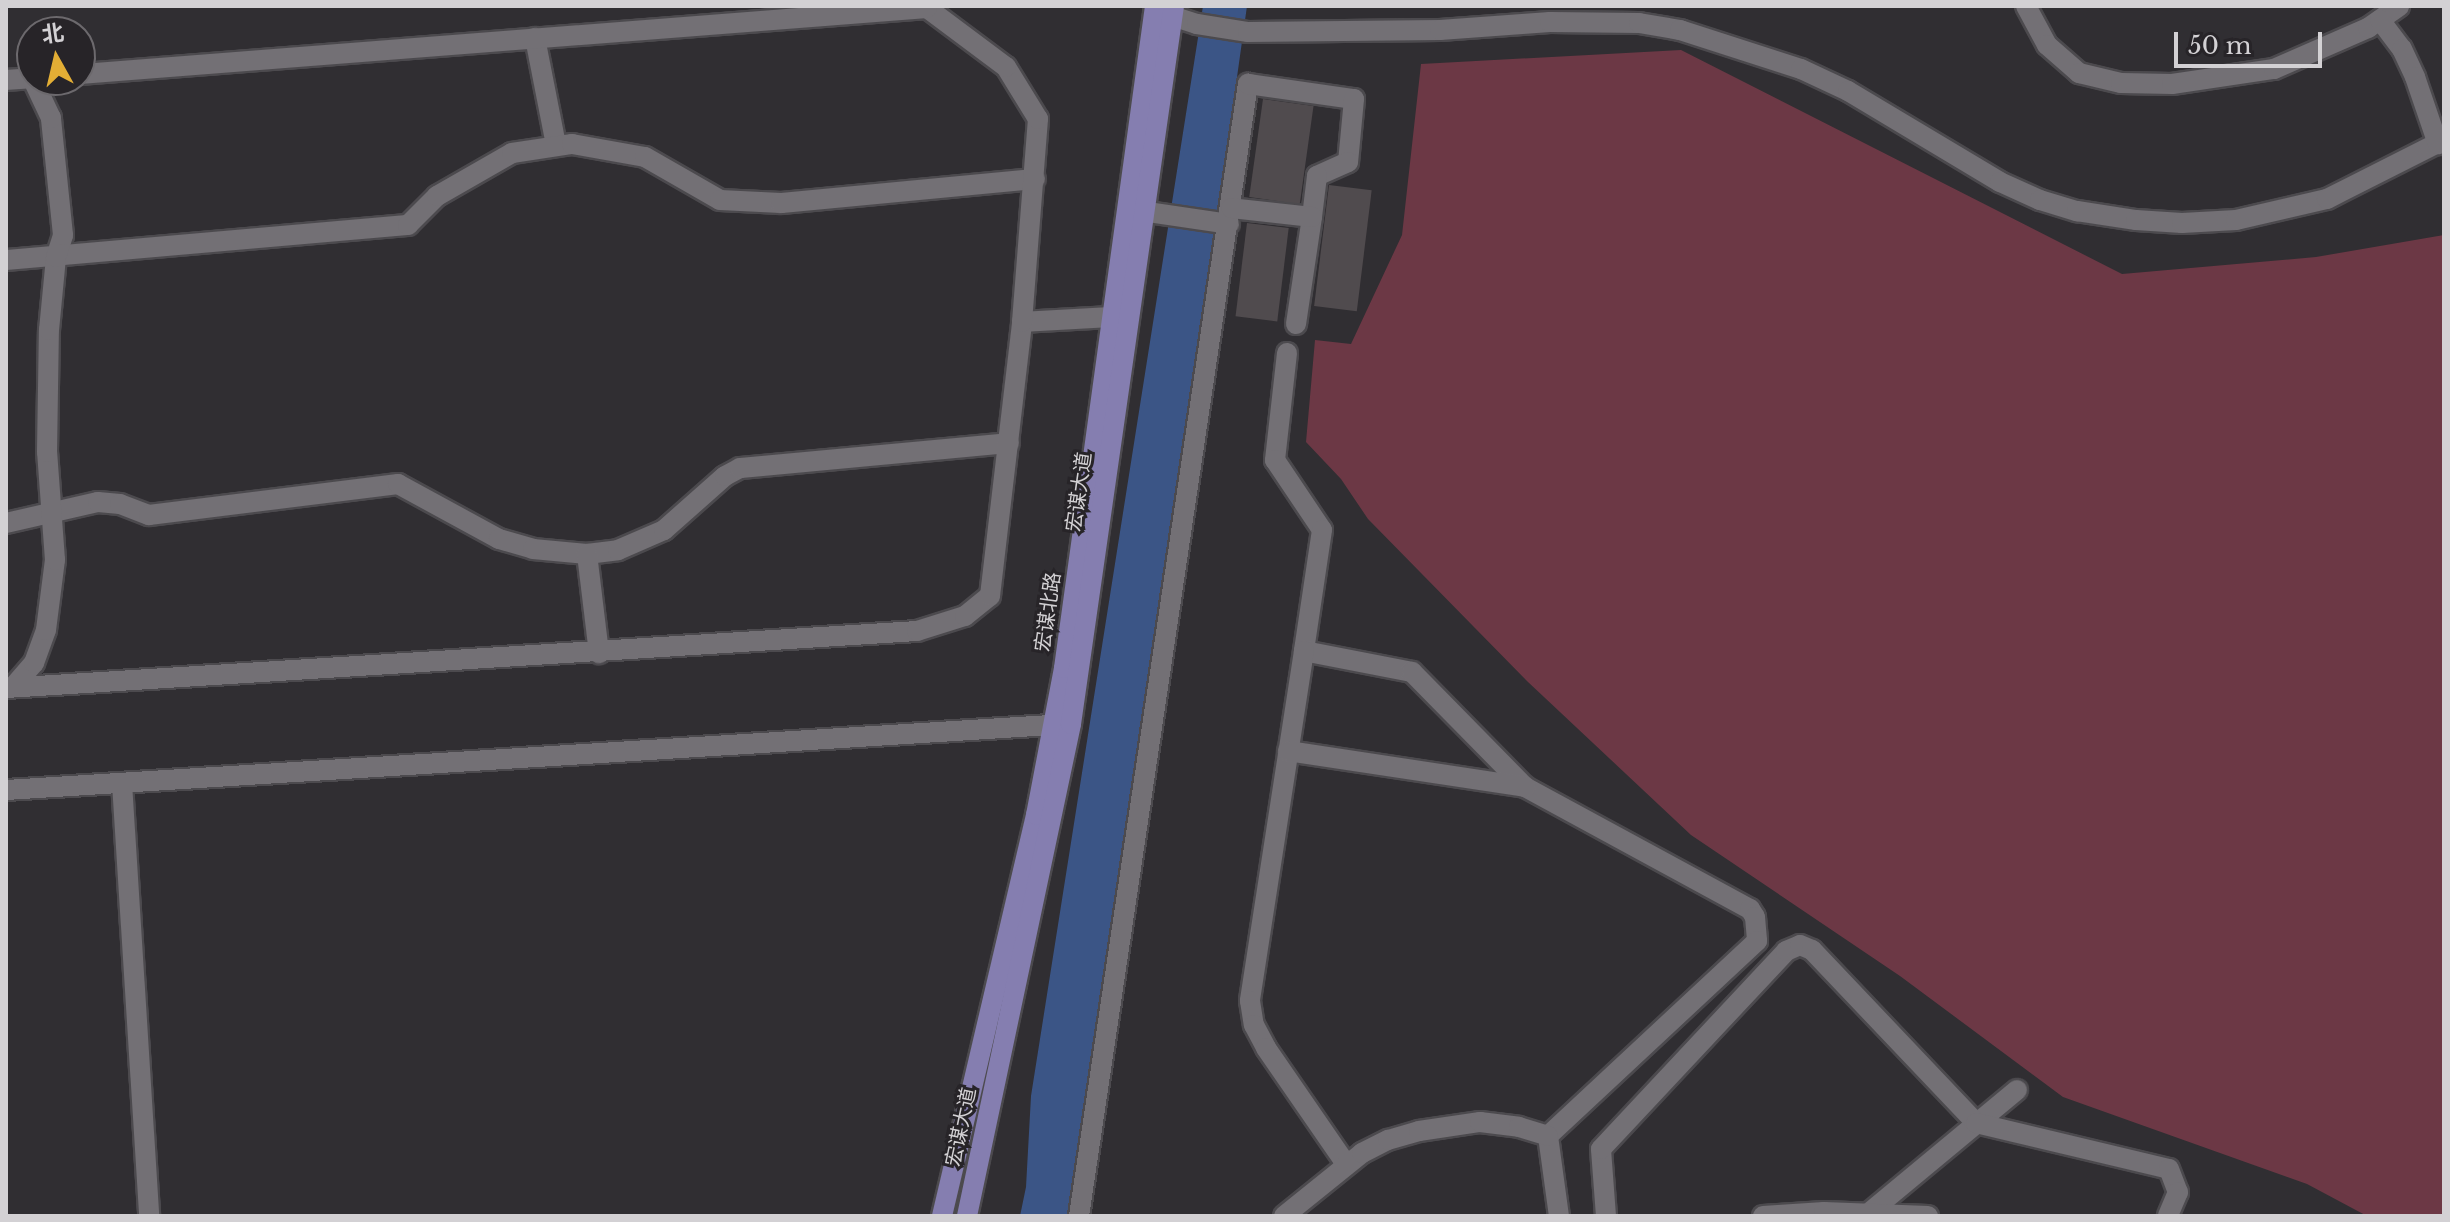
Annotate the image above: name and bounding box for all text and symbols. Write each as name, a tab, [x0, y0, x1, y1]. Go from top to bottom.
north arrow	[16, 16, 96, 96]
scale bar	[2178, 16, 2326, 66]
text: 北	[40, 19, 66, 49]
text: 50 m	[2188, 31, 2251, 60]
street label: 宏谋大道	[1062, 451, 1096, 533]
street label: 宏谋北路	[1031, 571, 1065, 653]
street label: 宏谋大道	[941, 1085, 981, 1169]

